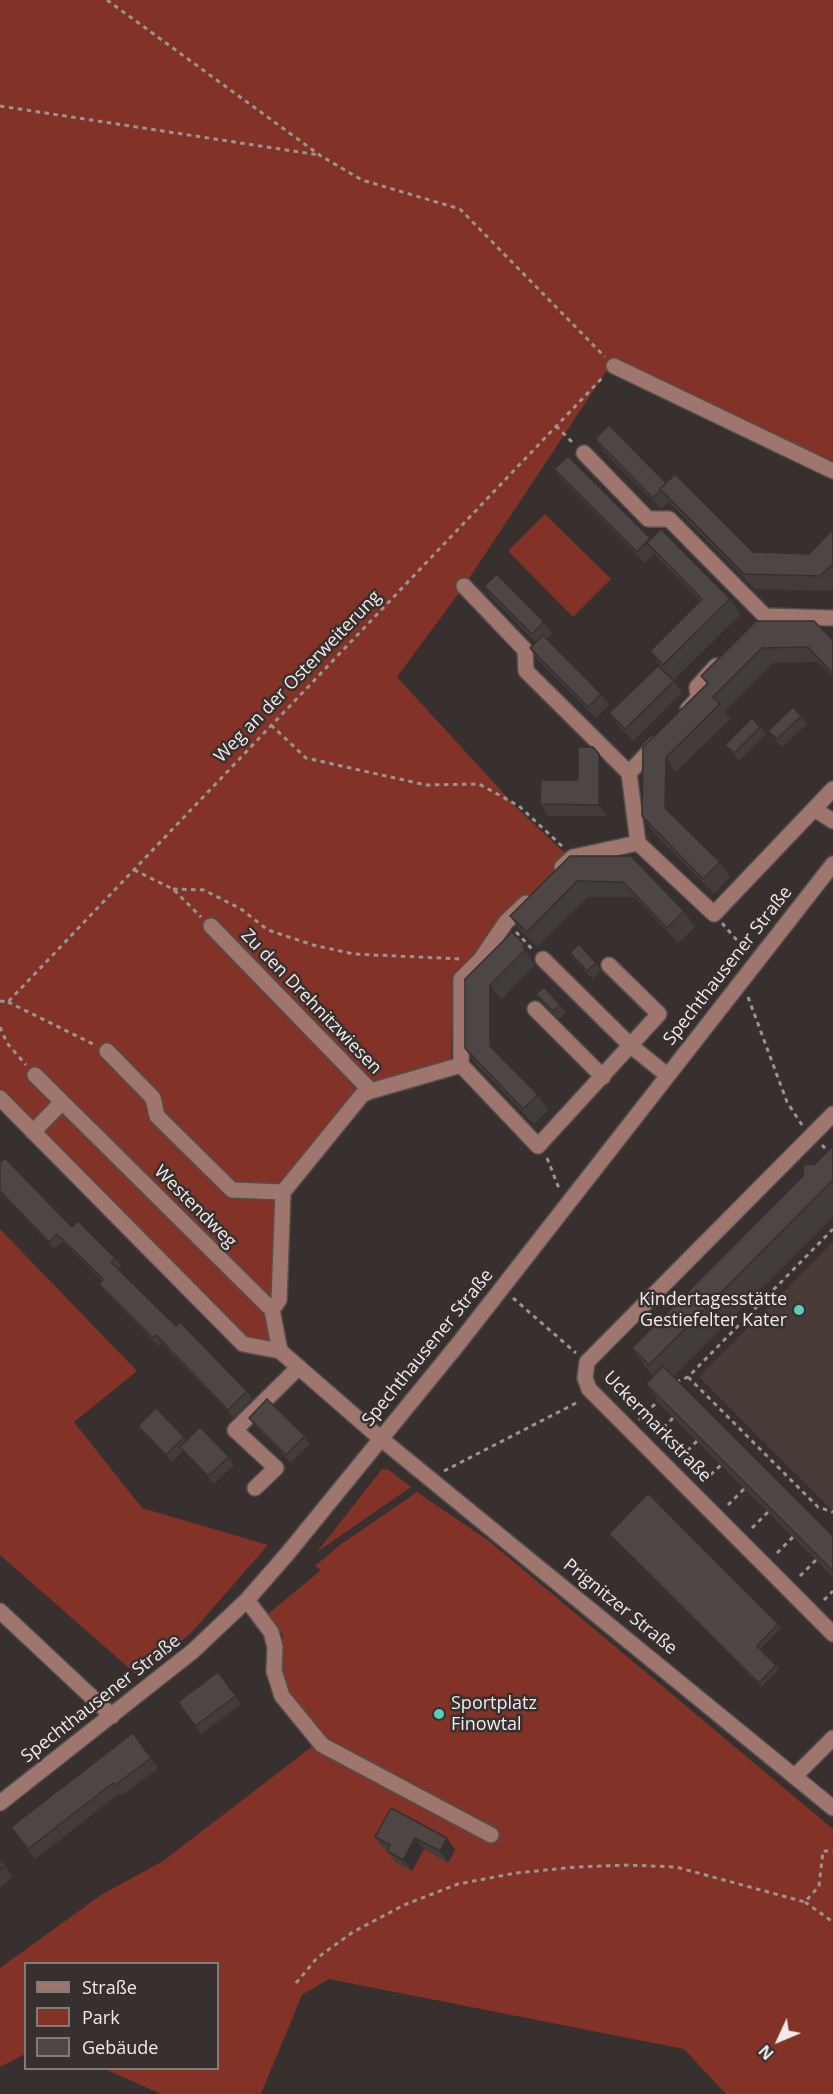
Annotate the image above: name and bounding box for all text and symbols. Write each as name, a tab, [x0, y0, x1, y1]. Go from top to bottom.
street label: Weg an der Osterweiterung	[210, 586, 386, 768]
street label: Spechthausener Straße	[659, 882, 797, 1050]
street label: Zu den Drehnitzwiesen	[236, 925, 386, 1079]
street label: Westendweg	[149, 1161, 241, 1253]
street label: Spechthausener Straße	[358, 1265, 498, 1431]
place label: Kindertagesstätte Gestiefelter Kater	[639, 1289, 787, 1332]
marker: Kindertagesstätte Gestiefelter Kater	[792, 1303, 806, 1317]
street label: Uckermarkstraße	[599, 1367, 715, 1487]
street label: Prignitzer Straße	[559, 1555, 681, 1659]
street label: Spechthausener Straße	[17, 1630, 185, 1768]
place label: Sportplatz Finowtal	[451, 1693, 537, 1736]
marker: Sportplatz Finowtal	[432, 1707, 446, 1721]
legend	[24, 1962, 219, 2070]
text: Straße	[82, 1975, 137, 1999]
text: Park	[82, 2005, 120, 2029]
north arrow	[749, 2010, 809, 2070]
text: Gebäude	[82, 2035, 158, 2059]
text: N	[754, 2040, 778, 2065]

